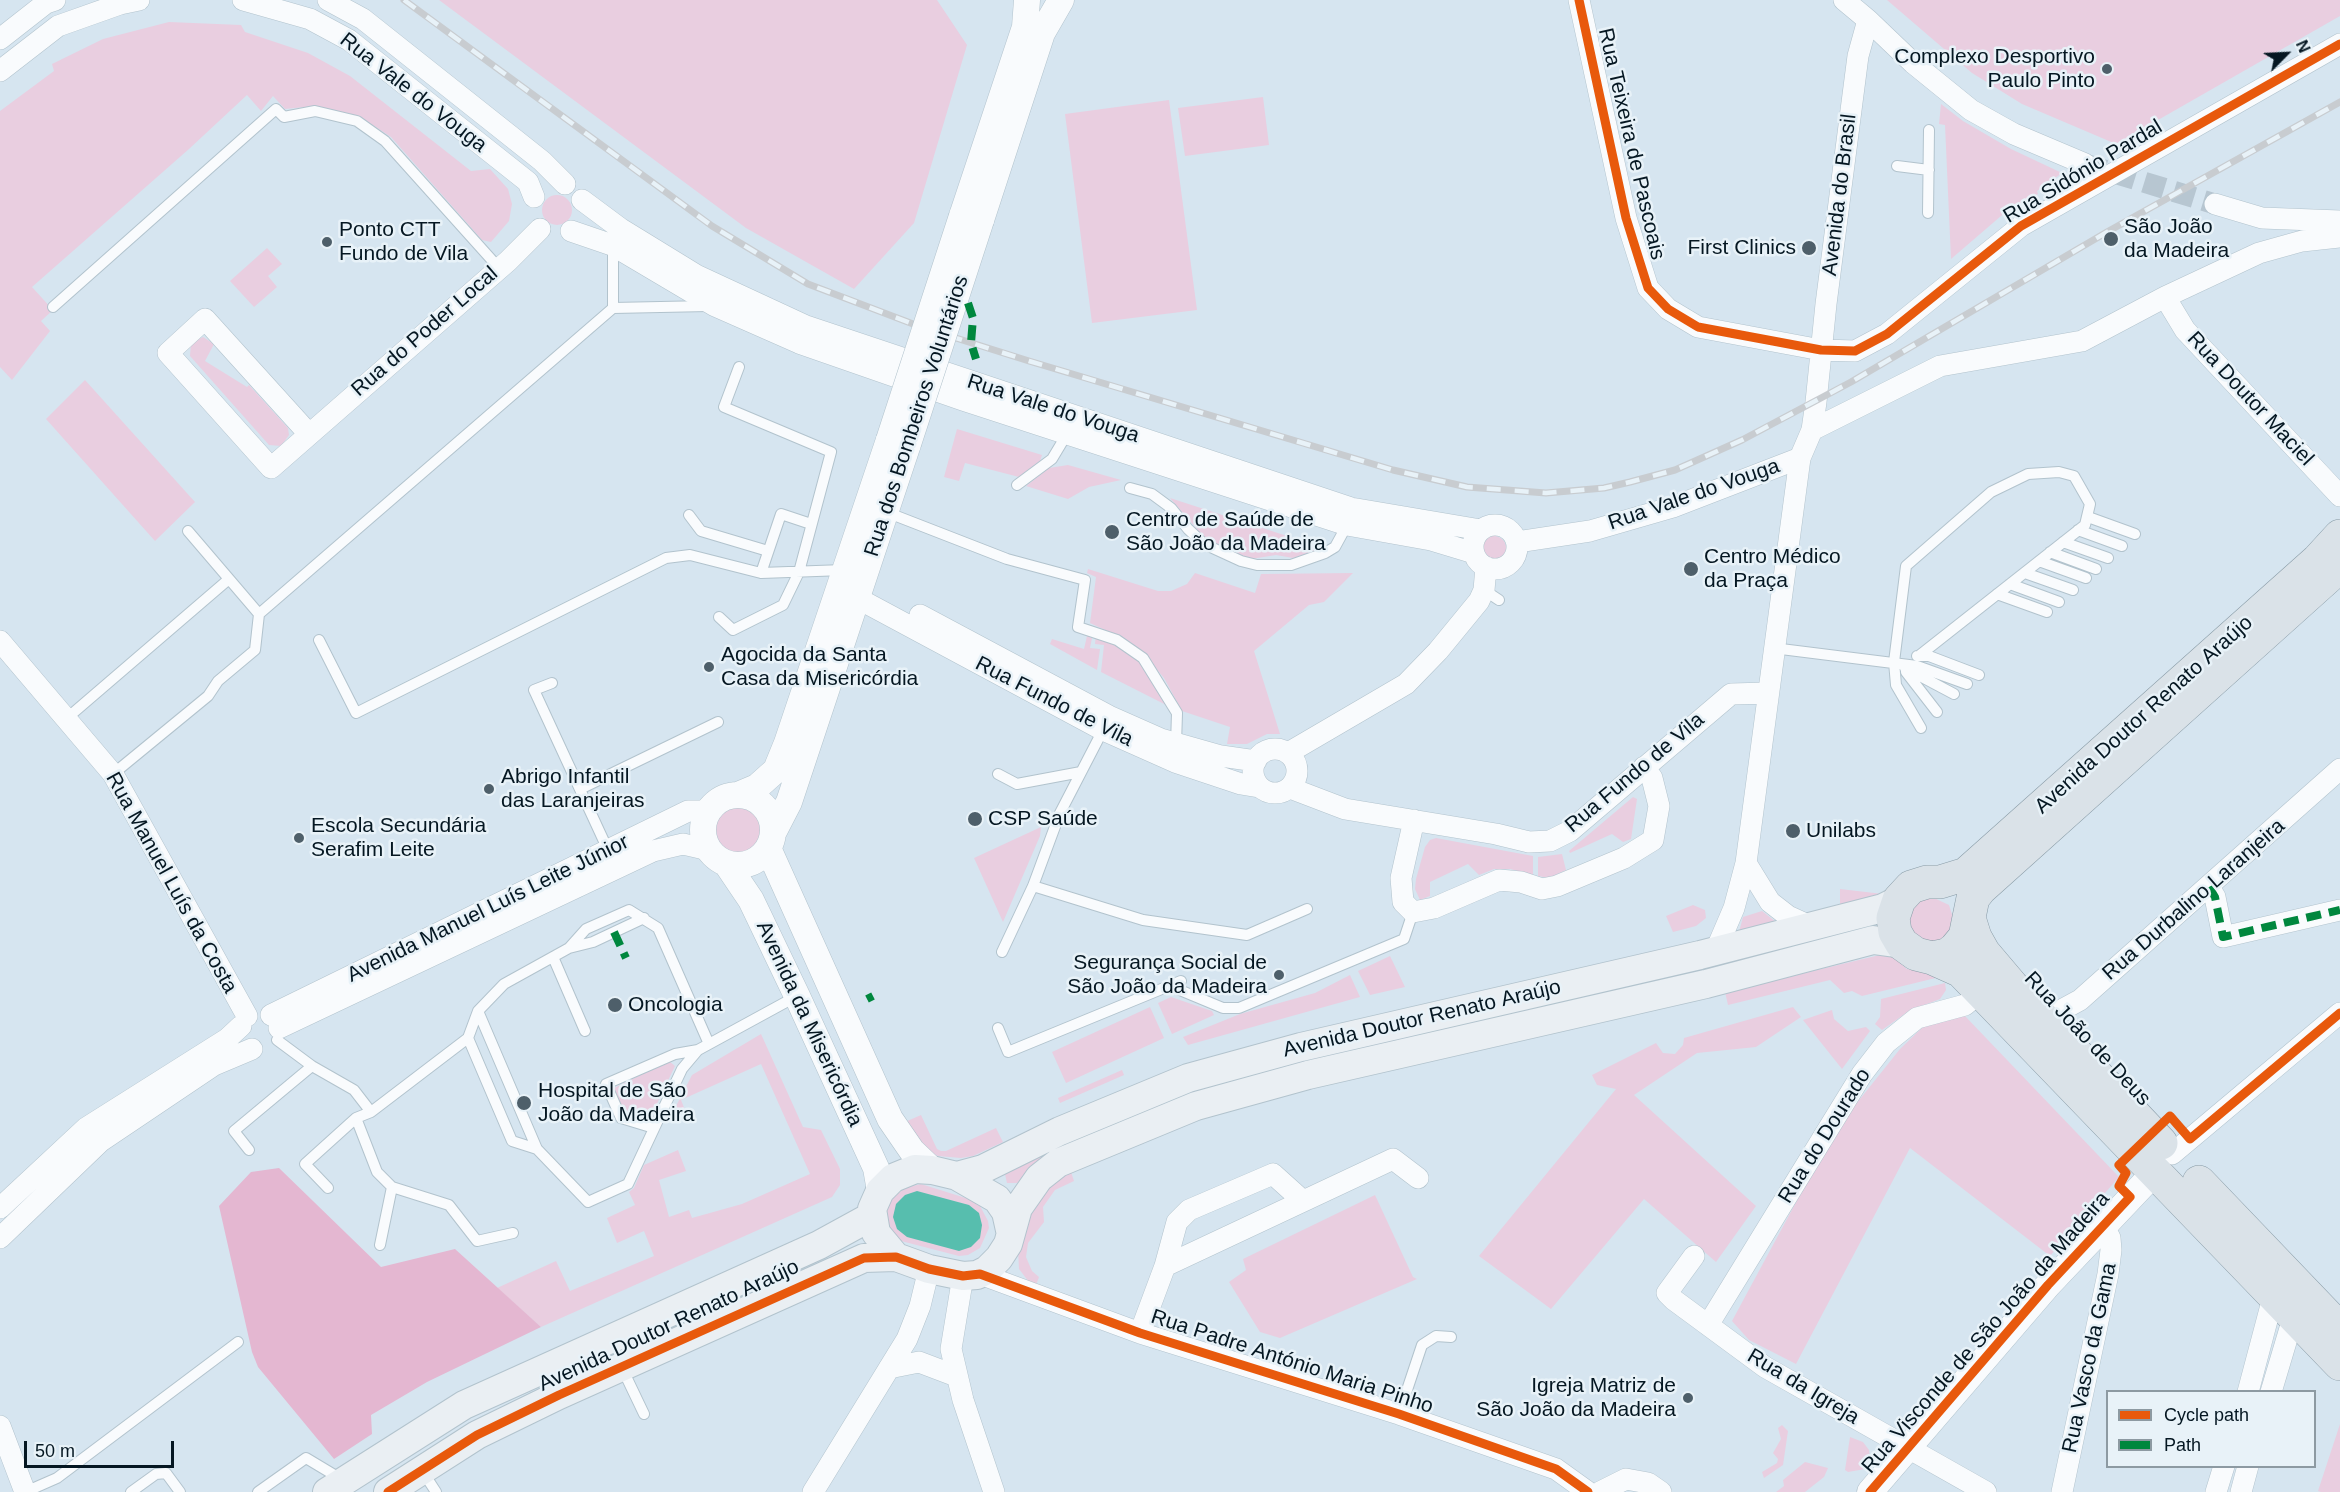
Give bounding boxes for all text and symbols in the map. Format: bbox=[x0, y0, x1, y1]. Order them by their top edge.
north arrow bbox=[2256, 24, 2316, 84]
street label: Rua Teixeira de Pascoais bbox=[1592, 26, 1670, 262]
street label: Rua Vale do Vouga bbox=[335, 28, 491, 158]
text: N bbox=[2293, 38, 2313, 55]
place label: Complexo Desportivo Paulo Pinto bbox=[1894, 44, 2095, 94]
marker: Complexo Desportivo Paulo Pinto bbox=[2100, 62, 2114, 76]
street label: Avenida do Brasil bbox=[1818, 113, 1862, 277]
street label: Rua Sidónio Pardal bbox=[1999, 115, 2167, 229]
place label: São João da Madeira bbox=[2124, 214, 2229, 264]
place label: Ponto CTT Fundo de Vila bbox=[339, 217, 468, 267]
marker: São João da Madeira bbox=[2102, 230, 2120, 248]
marker: Ponto CTT Fundo de Vila bbox=[320, 235, 334, 249]
place label: First Clinics bbox=[1688, 235, 1796, 261]
marker: First Clinics bbox=[1800, 239, 1818, 257]
street label: Rua do Poder Local bbox=[347, 262, 503, 402]
street label: Rua dos Bombeiros Voluntários bbox=[860, 272, 974, 560]
street label: Rua Doutor Maciel bbox=[2181, 327, 2319, 471]
street label: Rua Vale do Vouga bbox=[964, 369, 1142, 449]
street label: Rua Vale do Vouga bbox=[1605, 454, 1783, 536]
place label: Centro de Saúde de São João da Madeira bbox=[1126, 507, 1326, 557]
marker: Centro de Saúde de São João da Madeira bbox=[1103, 523, 1121, 541]
place label: Centro Médico da Praça bbox=[1704, 544, 1841, 594]
marker: Centro Médico da Praça bbox=[1682, 560, 1700, 578]
street label: Avenida Doutor Renato Araújo bbox=[2030, 610, 2258, 820]
place label: Agocida da Santa Casa da Misericórdia bbox=[721, 642, 918, 692]
street label: Rua Fundo de Vila bbox=[971, 651, 1137, 753]
marker: Agocida da Santa Casa da Misericórdia bbox=[702, 660, 716, 674]
street label: Rua Fundo de Vila bbox=[1560, 708, 1710, 838]
place label: Abrigo Infantil das Laranjeiras bbox=[501, 764, 645, 814]
street label: Rua Manuel Luís da Costa bbox=[100, 768, 242, 998]
marker: Abrigo Infantil das Laranjeiras bbox=[482, 782, 496, 796]
place label: CSP Saúde bbox=[988, 806, 1098, 832]
marker: CSP Saúde bbox=[966, 810, 984, 828]
place label: Escola Secundária Serafim Leite bbox=[311, 813, 486, 863]
street label: Rua Durbalino Laranjeira bbox=[2098, 814, 2290, 986]
place label: Unilabs bbox=[1806, 818, 1876, 844]
marker: Unilabs bbox=[1784, 822, 1802, 840]
street label: Avenida Manuel Luís Leite Júnior bbox=[343, 830, 633, 988]
marker: Escola Secundária Serafim Leite bbox=[292, 831, 306, 845]
street label: Avenida da Misericórdia bbox=[750, 917, 868, 1131]
place label: Segurança Social de São João da Madeira bbox=[1067, 950, 1267, 1000]
street label: Rua João de Deus bbox=[2018, 967, 2156, 1111]
marker: Segurança Social de São João da Madeira bbox=[1272, 968, 1286, 982]
street label: Avenida Doutor Renato Araújo bbox=[1281, 975, 1563, 1063]
place label: Oncologia bbox=[628, 992, 723, 1018]
marker: Oncologia bbox=[606, 996, 624, 1014]
street label: Rua do Dourado bbox=[1773, 1064, 1877, 1208]
place label: Hospital de São João da Madeira bbox=[538, 1078, 694, 1128]
marker: Hospital de São João da Madeira bbox=[515, 1094, 533, 1112]
street label: Rua Visconde de São João da Madeira bbox=[1857, 1187, 2115, 1479]
street label: Avenida Doutor Renato Araújo bbox=[535, 1254, 803, 1398]
street label: Rua Vasco da Gama bbox=[2058, 1261, 2122, 1455]
street label: Rua Padre António Maria Pinho bbox=[1148, 1304, 1436, 1420]
street label: Rua da Igreja bbox=[1742, 1344, 1864, 1430]
place label: Igreja Matriz de São João da Madeira bbox=[1476, 1373, 1676, 1423]
legend bbox=[2106, 1390, 2316, 1468]
marker: Igreja Matriz de São João da Madeira bbox=[1681, 1391, 1695, 1405]
text: Cycle path bbox=[2164, 1405, 2249, 1425]
scale bar bbox=[27, 1429, 177, 1467]
text: Path bbox=[2164, 1435, 2201, 1455]
text: 50 m bbox=[35, 1441, 75, 1461]

